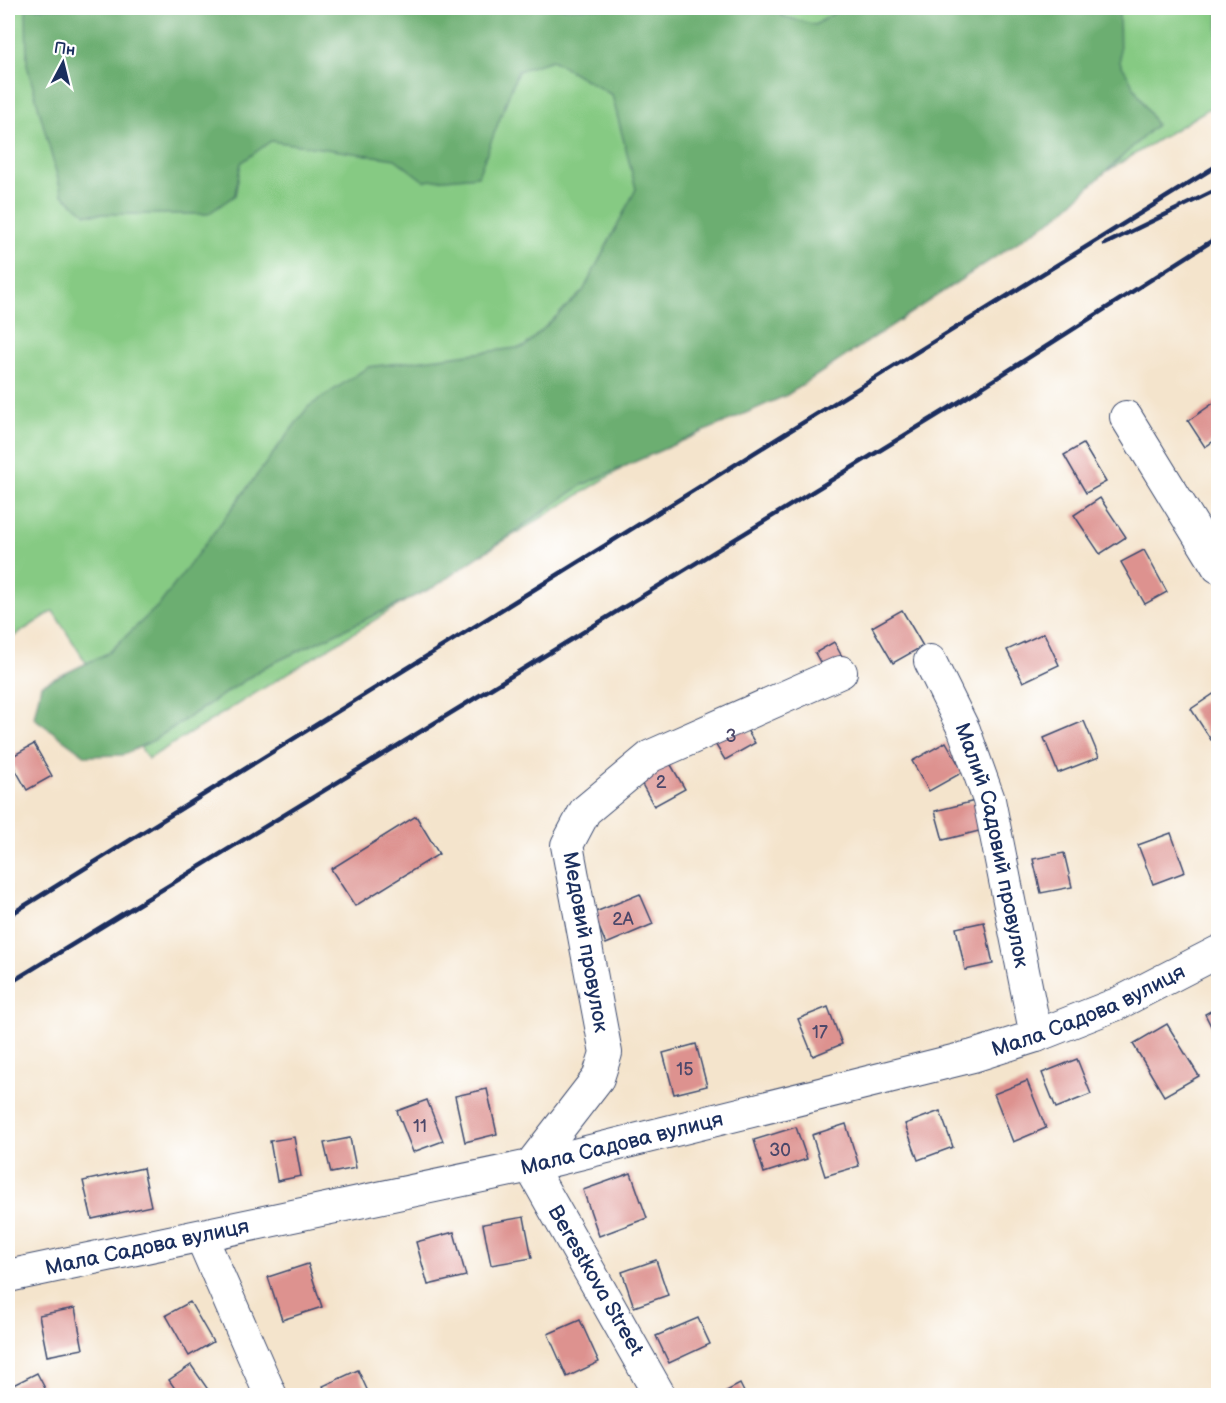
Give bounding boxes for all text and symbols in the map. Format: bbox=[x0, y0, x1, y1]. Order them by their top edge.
north arrow bbox=[33, 33, 93, 93]
text: Пн bbox=[53, 39, 76, 60]
street label: Малий Садовий провулок bbox=[949, 720, 1034, 970]
house number: 3 bbox=[725, 726, 737, 747]
house number: 2 bbox=[656, 772, 667, 793]
street label: Медовий провулок bbox=[557, 850, 614, 1034]
house number: 2А bbox=[612, 909, 634, 930]
street label: Мала Садова вулиця bbox=[989, 959, 1189, 1062]
house number: 17 bbox=[812, 1022, 828, 1043]
house number: 15 bbox=[676, 1059, 694, 1080]
street label: Мала Садова вулиця bbox=[518, 1107, 726, 1181]
house number: 11 bbox=[413, 1116, 427, 1137]
house number: 30 bbox=[769, 1140, 791, 1161]
street label: Berestkova Street bbox=[542, 1201, 649, 1360]
street label: Мала Садова вулиця bbox=[43, 1214, 251, 1281]

